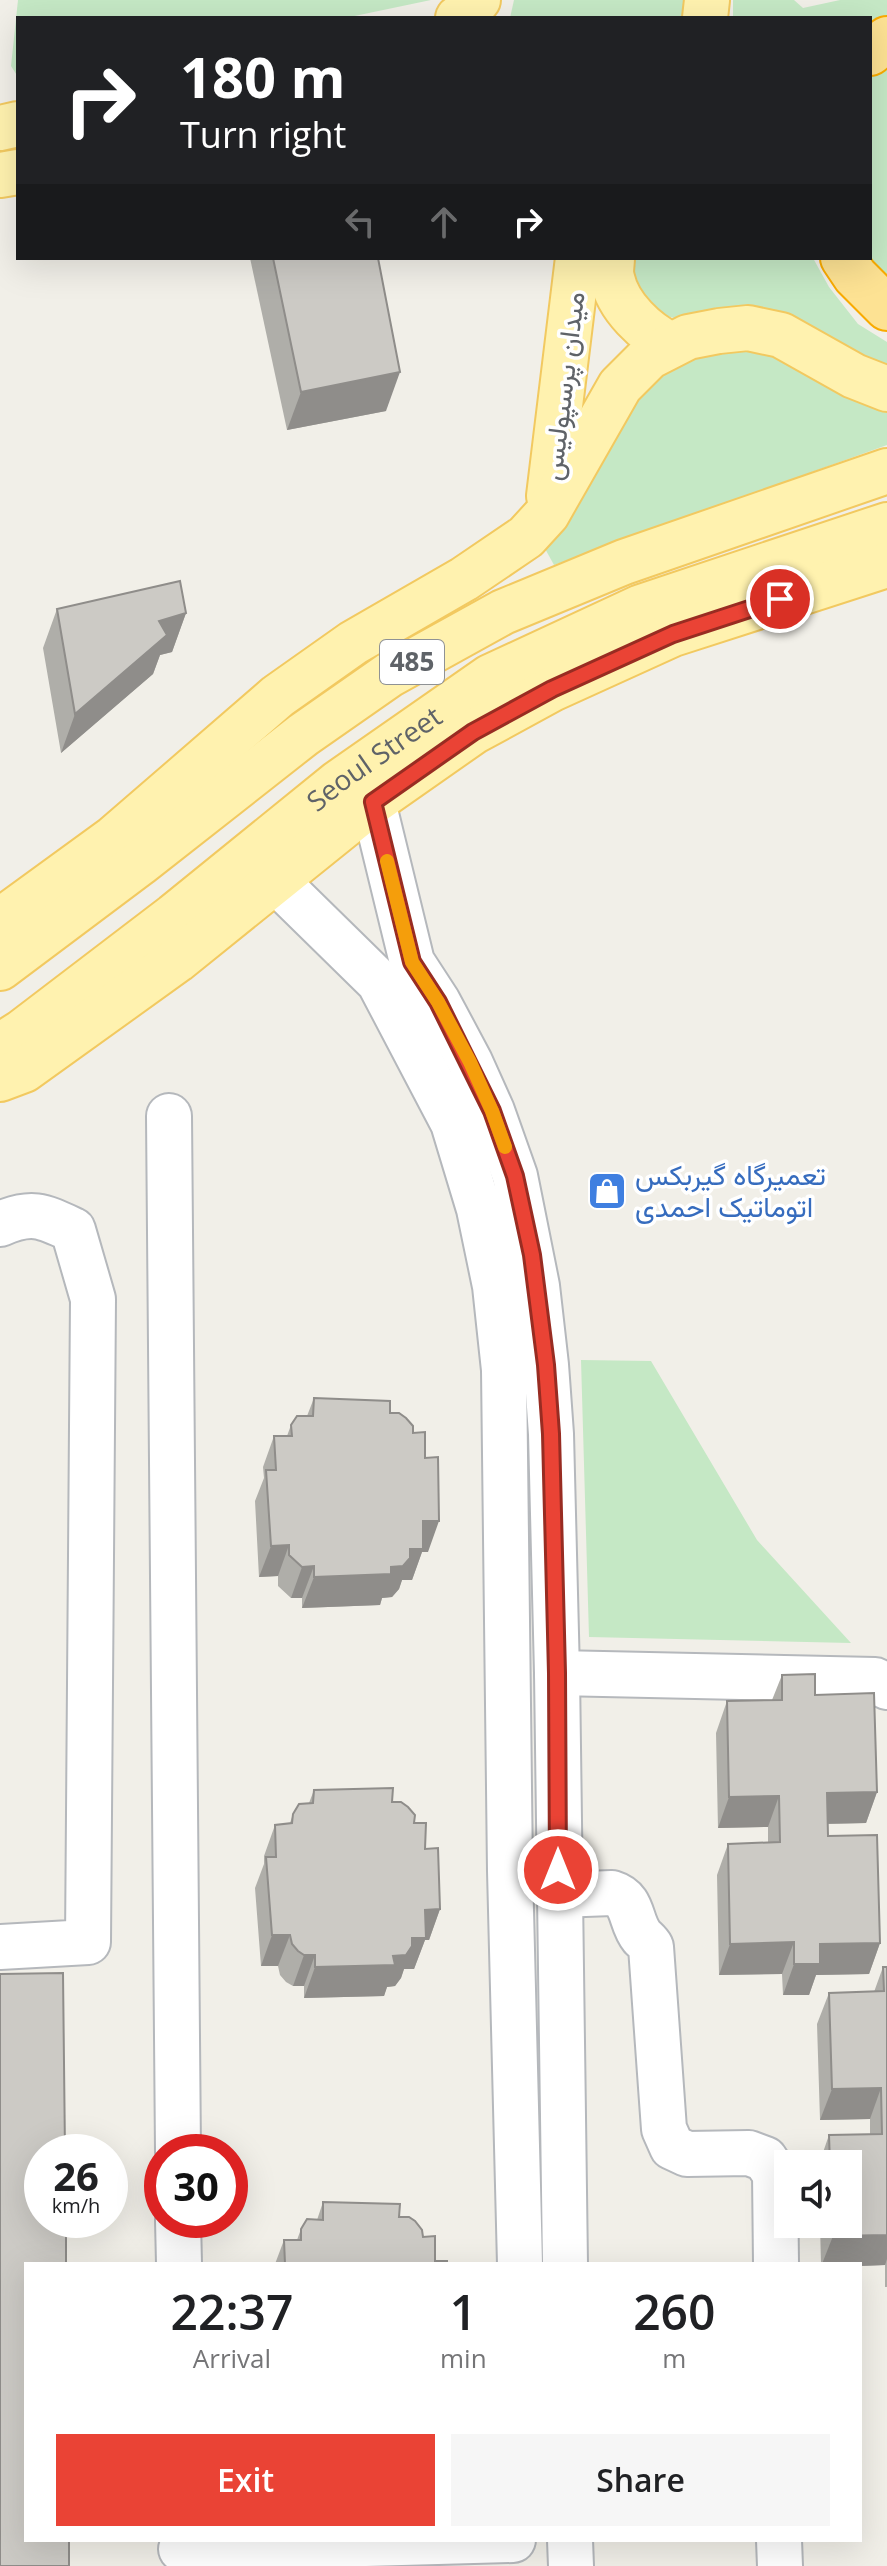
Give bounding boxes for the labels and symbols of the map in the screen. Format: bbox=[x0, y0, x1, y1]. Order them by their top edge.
street label: میدان پرسپولیس bbox=[532, 289, 593, 483]
pin bbox=[746, 565, 814, 633]
road number: 485 bbox=[380, 640, 444, 684]
street label: Seoul Street bbox=[298, 697, 449, 819]
place label: تعمیرگاه گیربکس اتوماتیک احمدی bbox=[635, 1155, 826, 1225]
shop icon: تعمیرگاه گیربکس اتوماتیک احمدی bbox=[586, 1170, 628, 1212]
position arrow bbox=[516, 1828, 600, 1912]
speed limit sign: 30 bbox=[144, 2134, 248, 2238]

